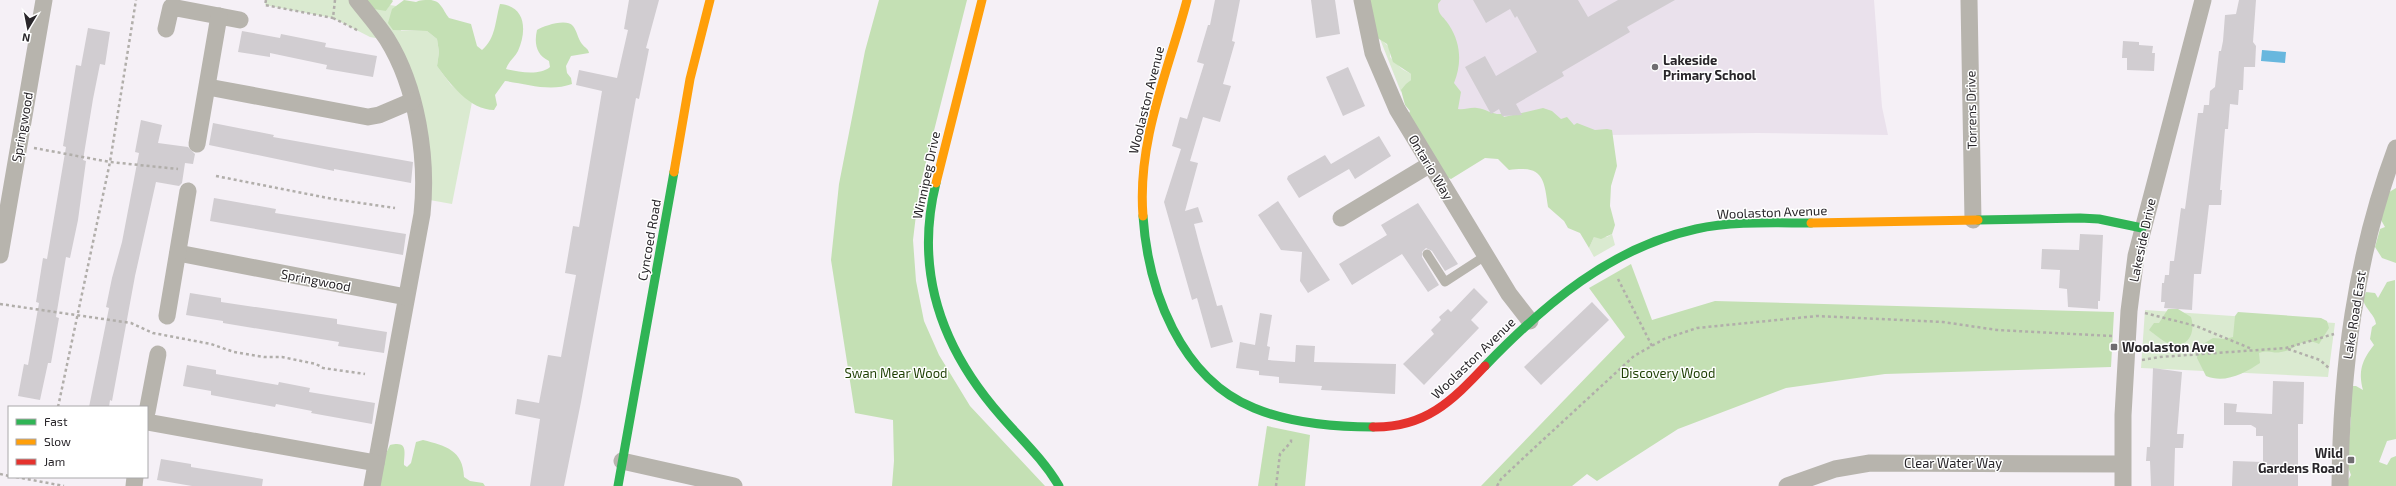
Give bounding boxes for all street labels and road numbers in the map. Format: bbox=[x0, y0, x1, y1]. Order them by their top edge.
street label: Woolaston Avenue bbox=[1125, 44, 1167, 156]
street label: Torrens Drive bbox=[1962, 71, 1980, 149]
street label: Springwood bbox=[8, 91, 36, 163]
street label: Winnipeg Drive bbox=[909, 130, 943, 220]
street label: Ontario Way bbox=[1405, 132, 1457, 203]
street label: Lakeside Drive bbox=[2125, 197, 2159, 283]
street label: Cyncoed Road bbox=[634, 198, 664, 282]
street label: Woolaston Avenue bbox=[1716, 202, 1828, 222]
street label: Springwood bbox=[280, 265, 352, 295]
street label: Lake Road East bbox=[2339, 270, 2369, 360]
street label: Woolaston Avenue bbox=[1428, 314, 1518, 402]
street label: Clear Water Way bbox=[1904, 455, 2002, 471]

